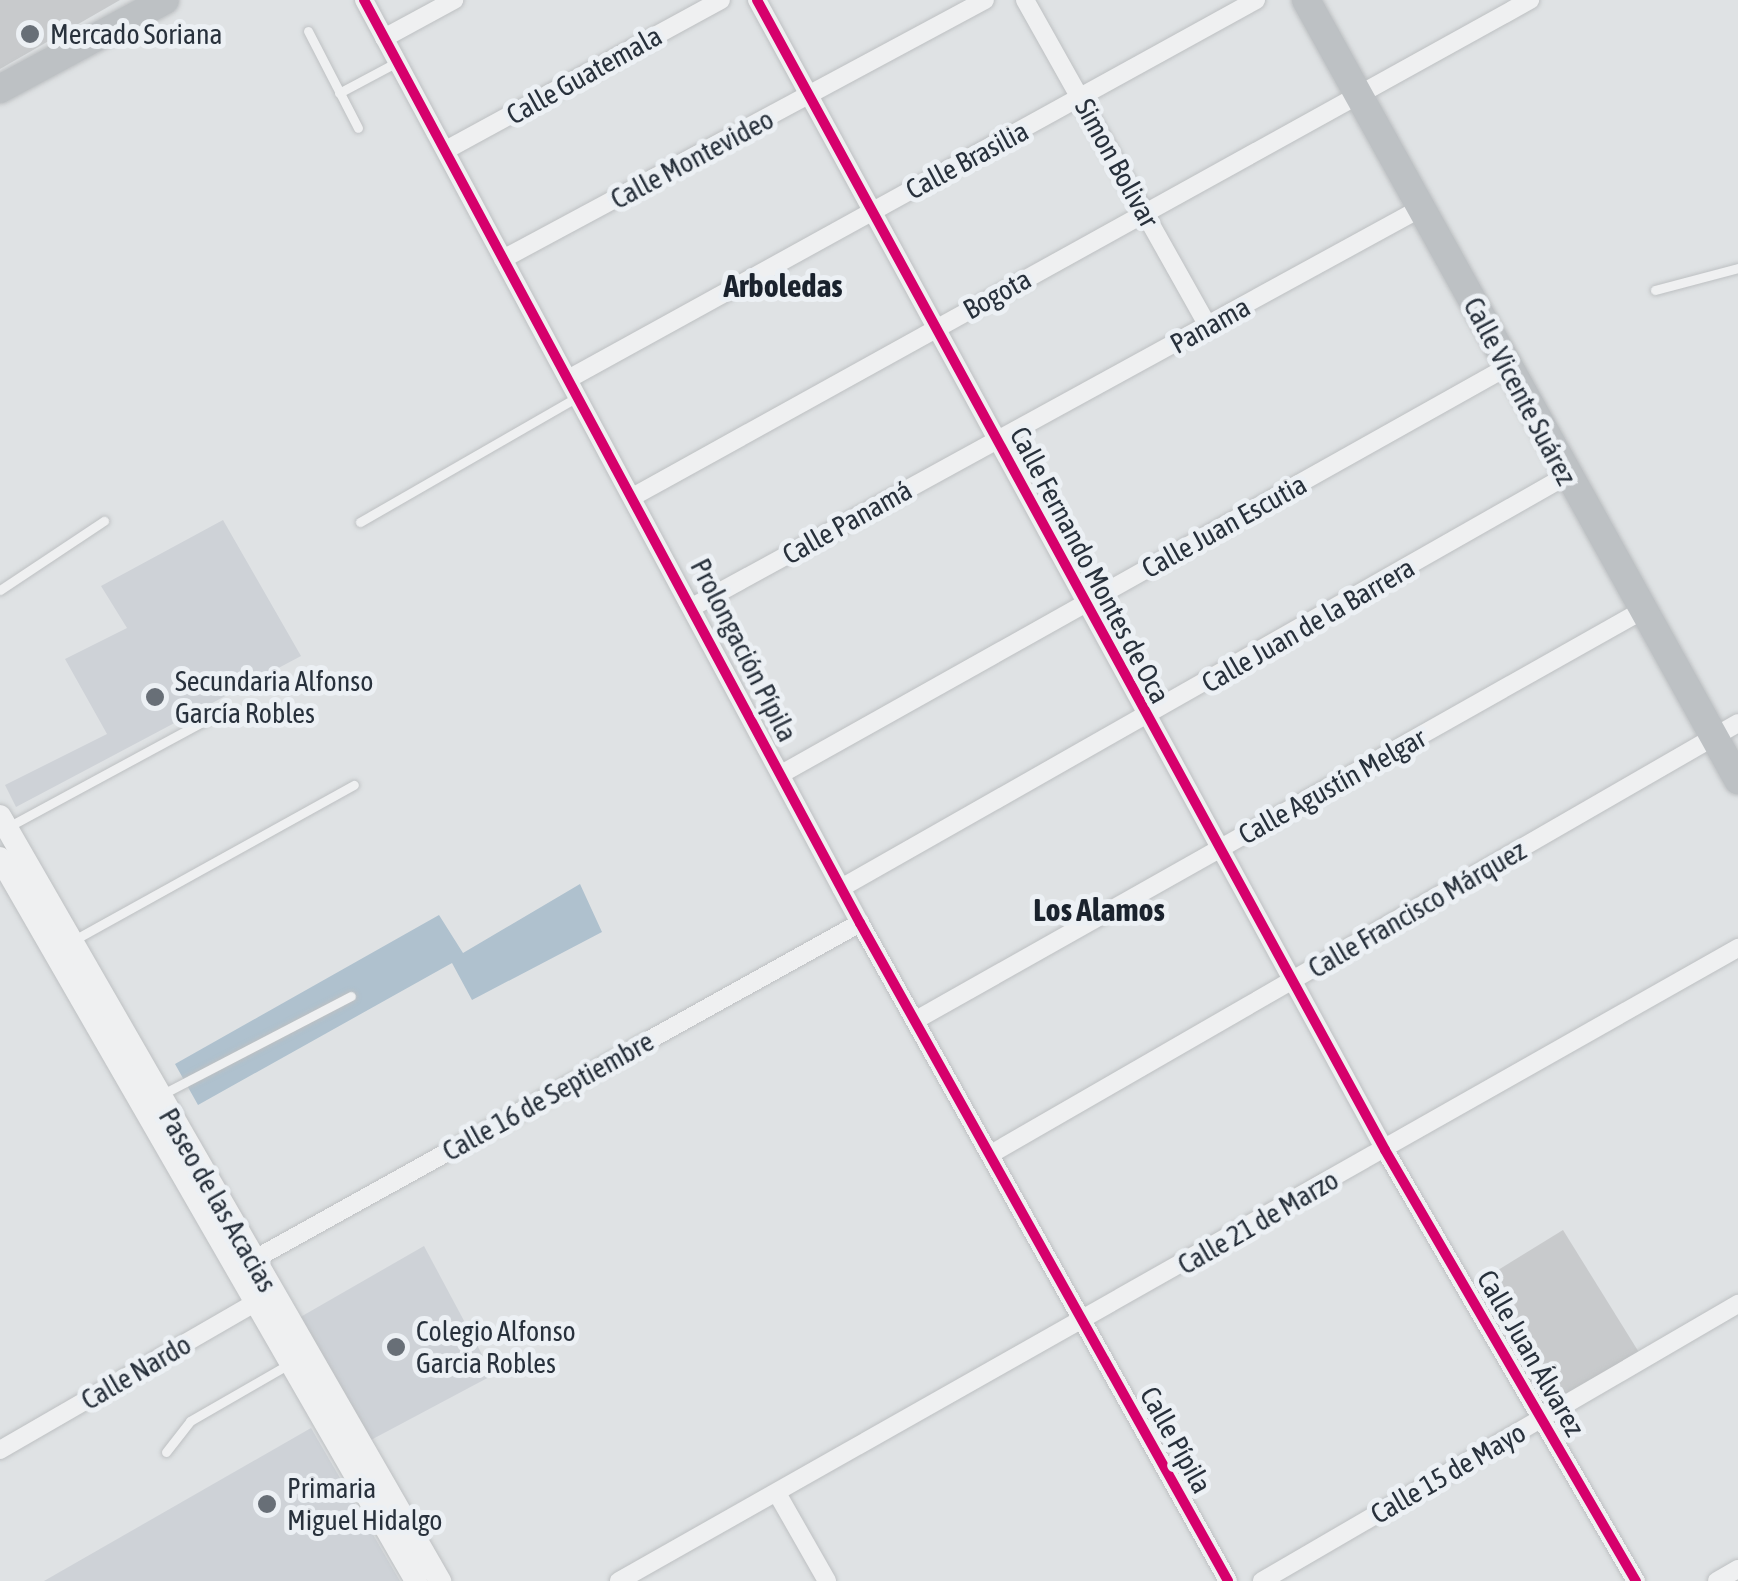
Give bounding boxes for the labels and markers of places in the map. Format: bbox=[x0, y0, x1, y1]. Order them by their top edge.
place label: Mercado Soriana bbox=[50, 17, 223, 51]
marker: Mercado Soriana bbox=[19, 23, 41, 45]
place label: Secundaria Alfonso García Robles bbox=[175, 664, 373, 730]
marker: Secundaria Alfonso García Robles bbox=[144, 686, 166, 708]
place label: Colegio Alfonso Garcia Robles bbox=[416, 1314, 576, 1380]
marker: Colegio Alfonso Garcia Robles bbox=[385, 1336, 407, 1358]
place label: Primaria Miguel Hidalgo bbox=[287, 1471, 442, 1537]
marker: Primaria Miguel Hidalgo bbox=[256, 1493, 278, 1515]

